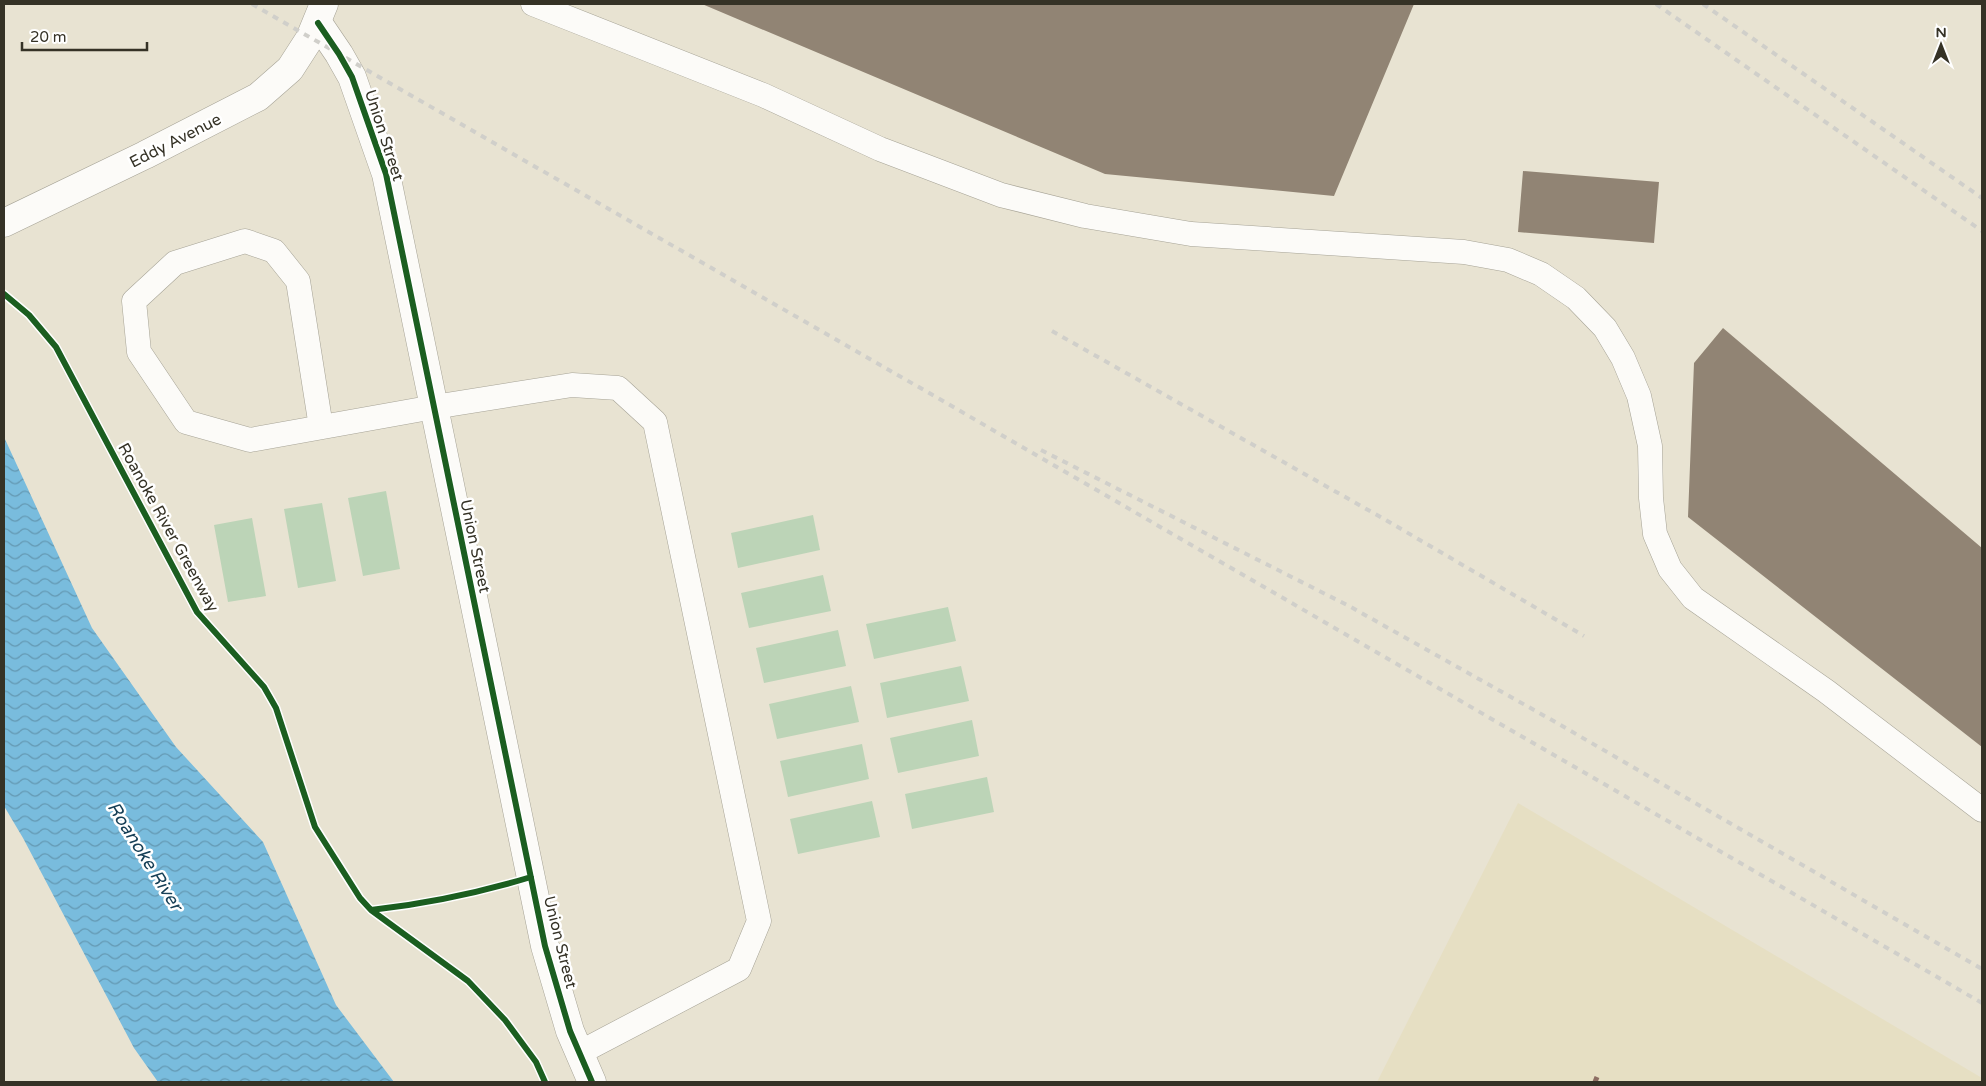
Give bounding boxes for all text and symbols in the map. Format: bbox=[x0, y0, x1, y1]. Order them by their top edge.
scale bar bbox=[22, 20, 148, 52]
north arrow bbox=[1916, 20, 1966, 70]
text: N bbox=[1935, 24, 1947, 41]
text: 20 m bbox=[30, 28, 67, 46]
street label: Union Street bbox=[360, 87, 408, 184]
street label: Eddy Avenue bbox=[126, 109, 225, 173]
street label: Roanoke River Greenway bbox=[113, 439, 223, 616]
street label: Union Street bbox=[455, 498, 495, 595]
water label: Roanoke River bbox=[103, 798, 188, 916]
street label: Union Street bbox=[539, 894, 581, 991]

